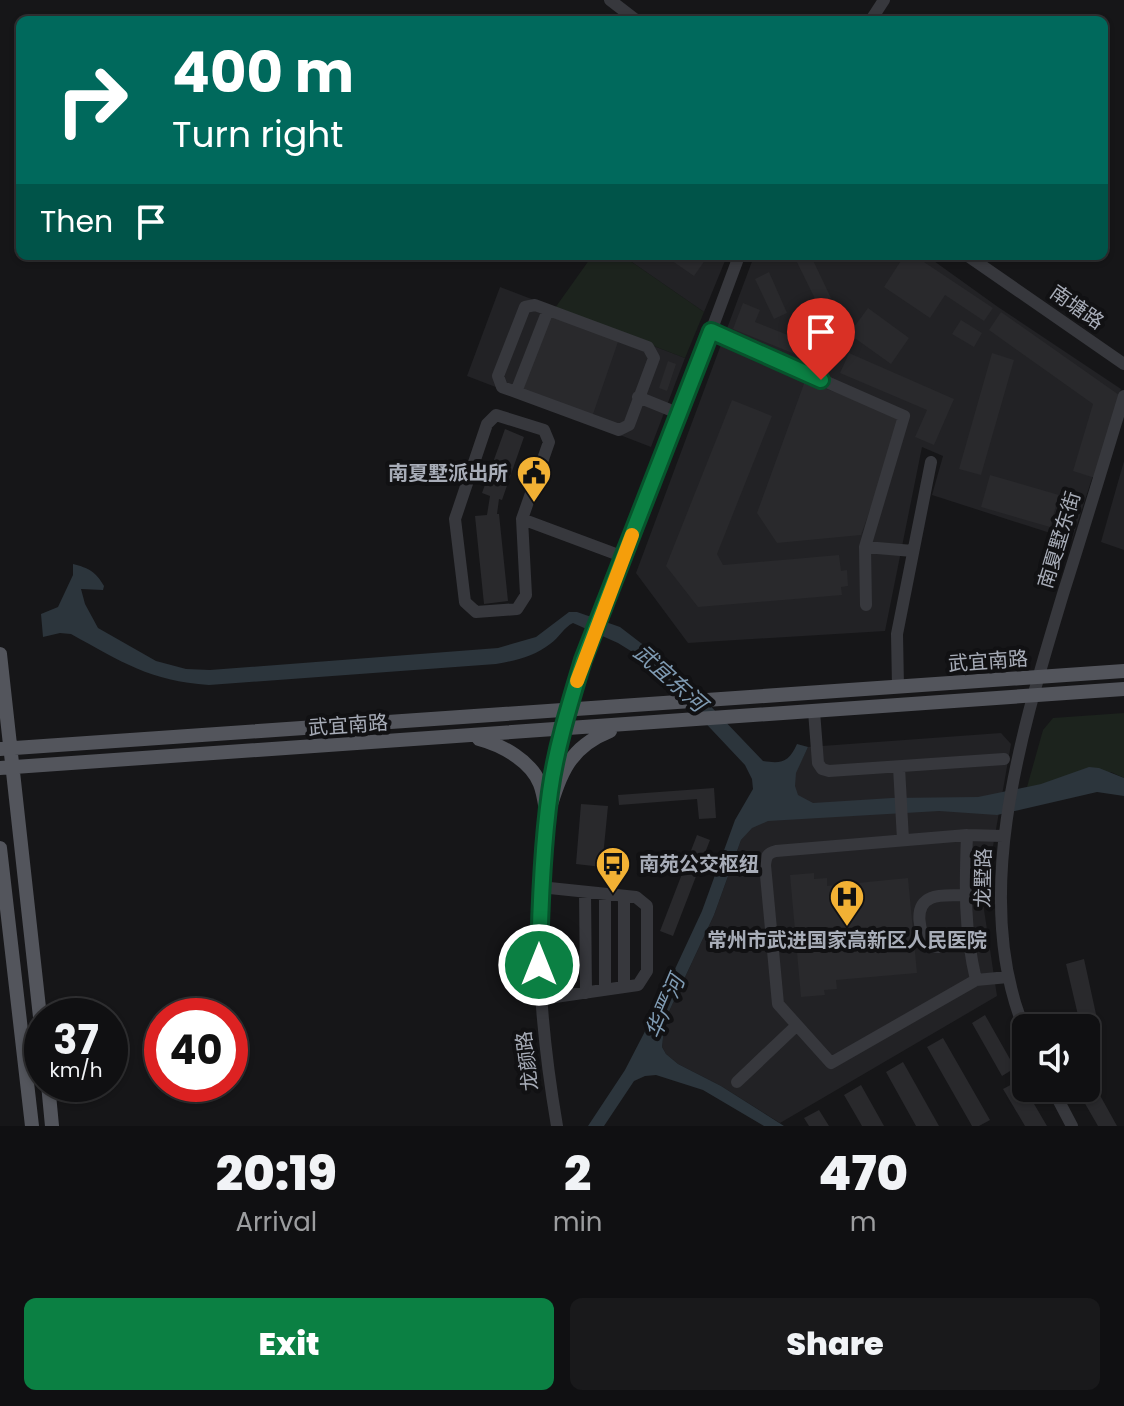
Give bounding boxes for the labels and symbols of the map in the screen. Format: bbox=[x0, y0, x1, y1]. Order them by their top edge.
street label: 南塘路 bbox=[1044, 278, 1110, 336]
pin bbox=[787, 298, 855, 380]
public building icon: 南夏墅派出所 bbox=[515, 454, 553, 504]
place label: 南夏墅派出所 bbox=[388, 459, 508, 487]
street label: 南夏墅东街 bbox=[1031, 488, 1087, 592]
water label: 武宜东河 bbox=[627, 637, 716, 722]
street label: 武宜南路 bbox=[947, 644, 1029, 678]
street label: 武宜南路 bbox=[307, 708, 389, 742]
bus stop icon: 南苑公交枢纽 bbox=[594, 845, 632, 895]
street label: 龙墅路 bbox=[968, 848, 998, 908]
place label: 南苑公交枢纽 bbox=[639, 850, 759, 878]
hospital icon: 常州市武进国家高新区人民医院 bbox=[828, 878, 866, 928]
position arrow bbox=[497, 923, 581, 1007]
place label: 常州市武进国家高新区人民医院 bbox=[707, 926, 987, 954]
water label: 华严河 bbox=[638, 967, 694, 1043]
speed limit sign: 40 bbox=[144, 998, 248, 1102]
street label: 龙颜路 bbox=[509, 1030, 545, 1092]

